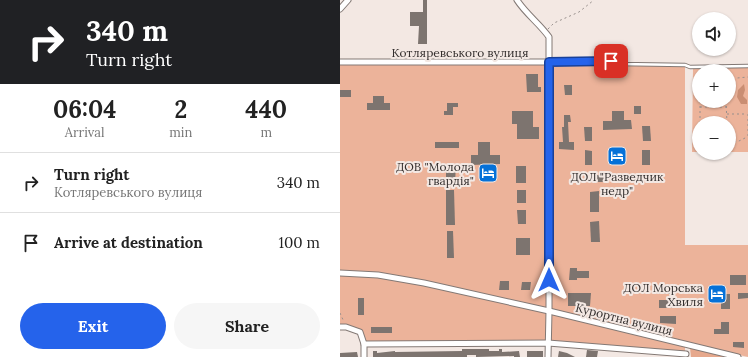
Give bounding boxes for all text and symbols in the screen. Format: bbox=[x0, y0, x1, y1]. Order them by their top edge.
map controls bbox=[692, 12, 736, 160]
button: sound bbox=[692, 12, 736, 56]
text: 340 m bbox=[86, 13, 168, 49]
icon: right bbox=[20, 16, 72, 68]
pin bbox=[594, 44, 628, 78]
street label: Котляревського вулиця bbox=[392, 45, 528, 60]
text: Turn right bbox=[86, 48, 172, 71]
icon: arrive bbox=[600, 50, 622, 72]
button: + bbox=[692, 64, 736, 108]
text: 06:04 bbox=[53, 94, 116, 125]
text: 2 bbox=[174, 94, 187, 125]
text: 440 bbox=[245, 94, 287, 125]
button: − bbox=[692, 116, 736, 160]
text: Arrival bbox=[65, 124, 104, 141]
text: min bbox=[169, 124, 192, 141]
text: m bbox=[260, 124, 272, 141]
hotel icon: ДОЛ "Разведчик недр" bbox=[606, 145, 628, 167]
place label: ДОВ "Молода гвардія" bbox=[396, 159, 474, 188]
hotel icon: ДОВ "Молода гвардія" bbox=[477, 162, 499, 184]
text: Turn right bbox=[54, 165, 130, 184]
place label: ДОЛ "Разведчик недр" bbox=[570, 169, 664, 198]
icon: right bbox=[20, 172, 42, 194]
text: 340 m bbox=[277, 173, 320, 192]
text: Котляревського вулиця bbox=[54, 184, 202, 201]
icon: arrive bbox=[20, 232, 42, 254]
text: Arrive at destination bbox=[54, 233, 203, 252]
text: 100 m bbox=[279, 233, 320, 252]
position arrow bbox=[528, 259, 570, 301]
place label: ДОЛ Морська Хвиля bbox=[623, 280, 703, 309]
hotel icon: ДОЛ Морська Хвиля bbox=[706, 283, 728, 305]
street label: Курортна вулиця bbox=[574, 300, 674, 338]
button: Exit bbox=[20, 303, 166, 349]
button: Share bbox=[174, 303, 320, 349]

